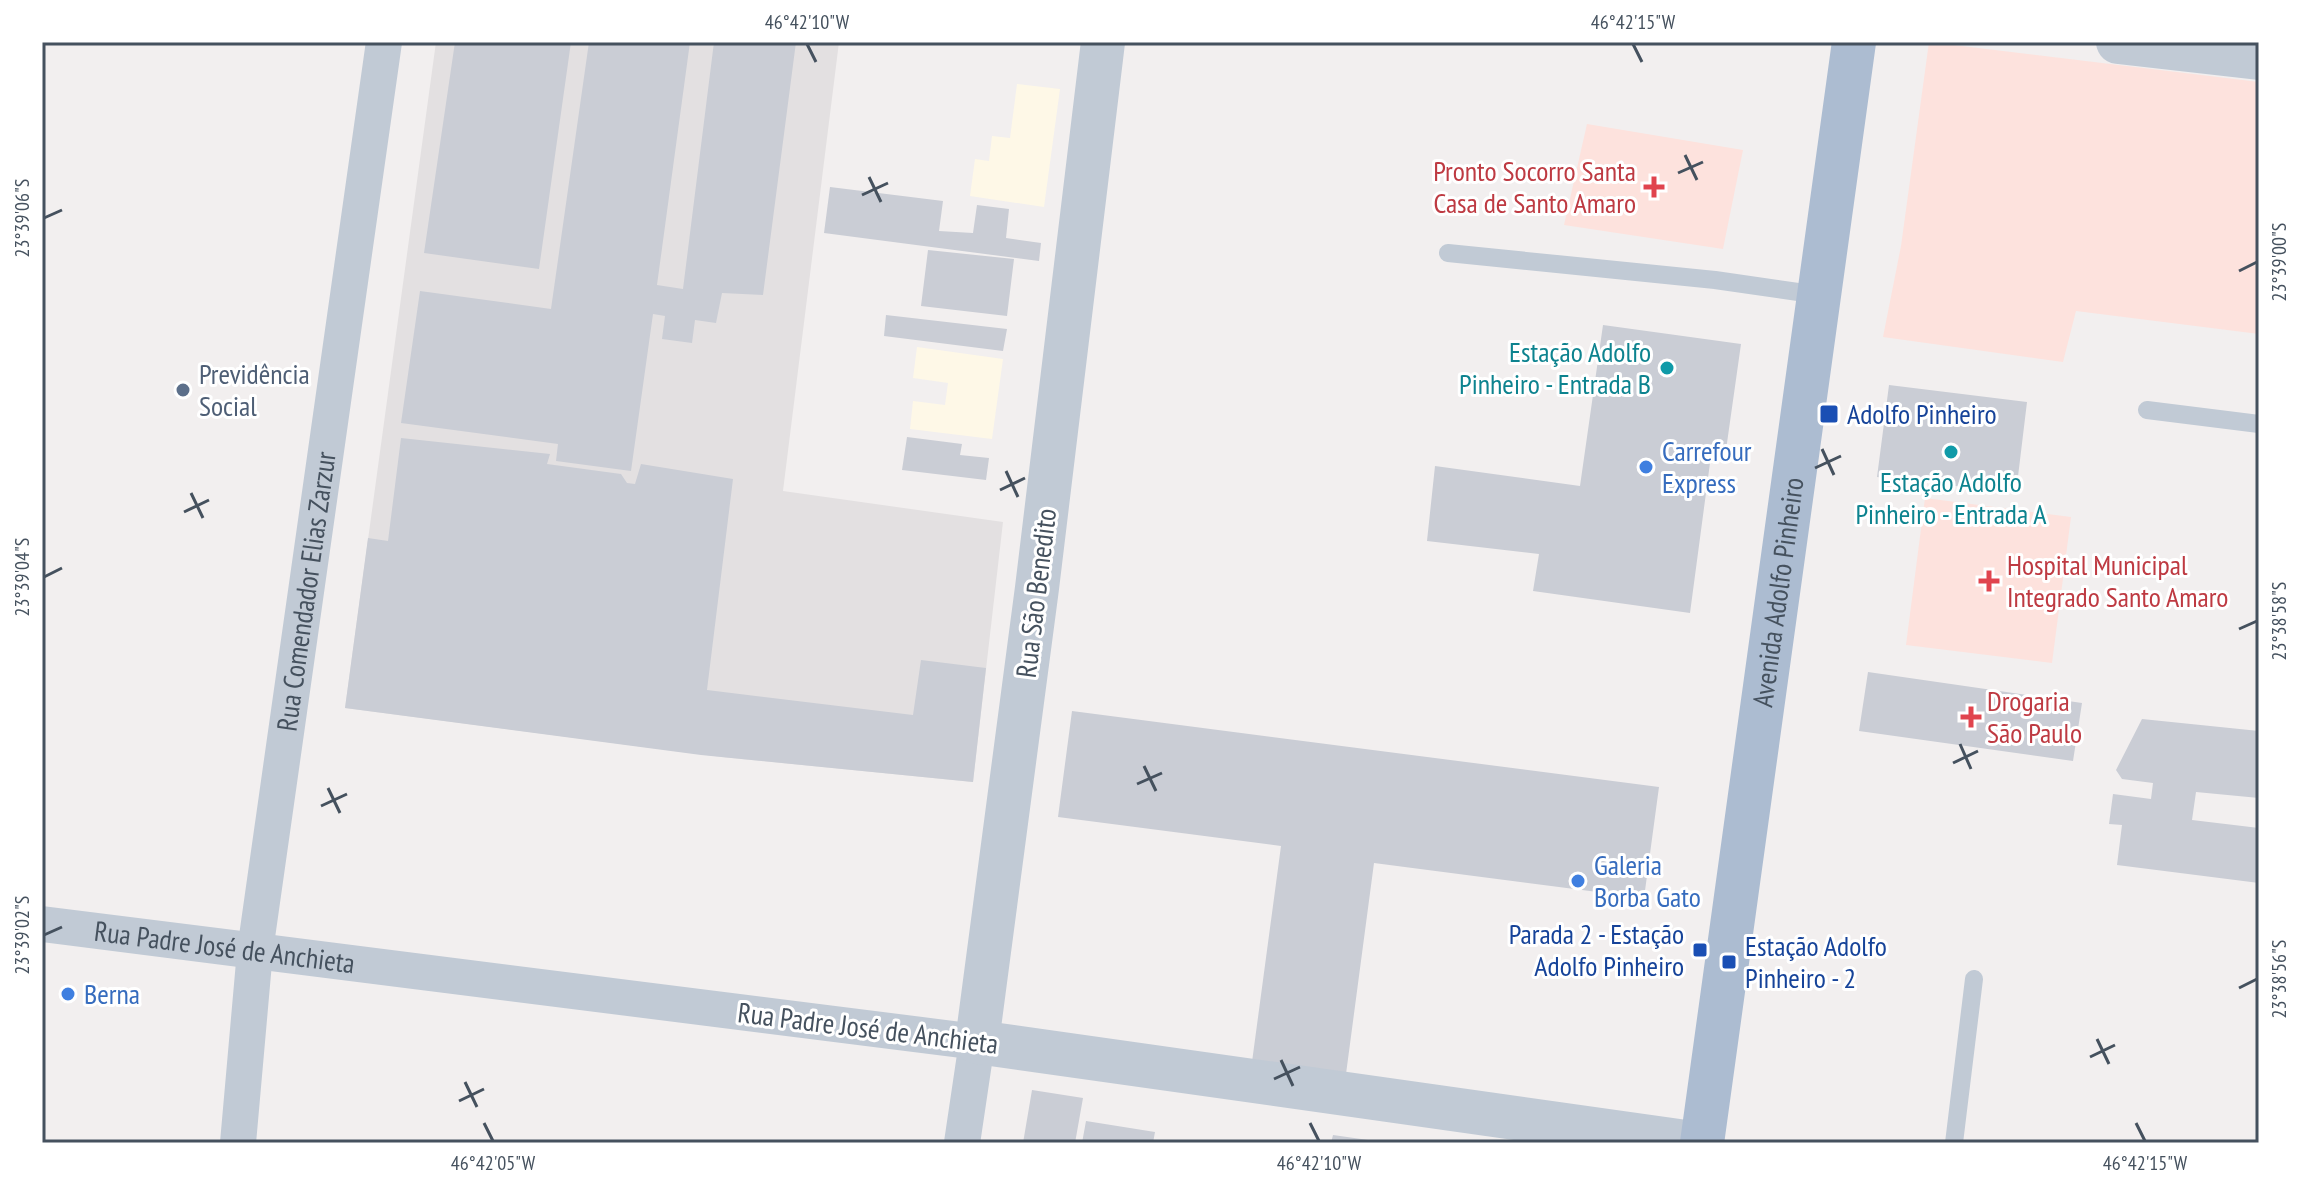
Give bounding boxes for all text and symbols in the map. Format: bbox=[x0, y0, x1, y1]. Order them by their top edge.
text: 46°42'10"W bbox=[765, 9, 850, 35]
text: 46°42'15"W bbox=[1591, 9, 1676, 35]
place label: Pronto Socorro Santa Casa de Santo Amaro bbox=[1433, 152, 1636, 221]
marker: Pronto Socorro Santa Casa de Santo Amaro bbox=[1643, 176, 1665, 198]
text: 23°39'06"S bbox=[9, 179, 35, 257]
text: 23°39'00"S bbox=[2266, 223, 2292, 301]
place label: Estação Adolfo Pinheiro - Entrada B bbox=[1459, 333, 1651, 402]
place label: Previdência Social bbox=[199, 355, 310, 424]
marker: Estação Adolfo Pinheiro - Entrada B bbox=[1658, 359, 1676, 377]
marker: Previdência Social bbox=[174, 381, 192, 399]
place label: Adolfo Pinheiro bbox=[1847, 395, 1997, 432]
marker: Adolfo Pinheiro bbox=[1818, 403, 1840, 425]
place label: Carrefour Express bbox=[1662, 432, 1752, 501]
marker: Estação Adolfo Pinheiro - Entrada A bbox=[1942, 443, 1960, 461]
street label: Rua Comendador Elias Zarzur bbox=[267, 449, 344, 733]
marker: Carrefour Express bbox=[1637, 458, 1655, 476]
place label: Estação Adolfo Pinheiro - Entrada A bbox=[1855, 463, 2047, 532]
street label: Avenida Adolfo Pinheiro bbox=[1743, 475, 1812, 709]
street label: Rua São Benedito bbox=[1007, 506, 1064, 680]
text: 23°39'04"S bbox=[9, 538, 35, 616]
place label: Hospital Municipal Integrado Santo Amaro bbox=[2007, 546, 2228, 615]
marker: Hospital Municipal Integrado Santo Amaro bbox=[1978, 570, 2000, 592]
text: 23°38'58"S bbox=[2266, 582, 2292, 660]
place label: Drogaria São Paulo bbox=[1987, 682, 2082, 751]
marker: Drogaria São Paulo bbox=[1962, 708, 1980, 726]
place label: Galeria Borba Gato bbox=[1594, 846, 1701, 915]
marker: Galeria Borba Gato bbox=[1569, 872, 1587, 890]
text: 23°39'02"S bbox=[9, 896, 35, 974]
street label: Rua Padre José de Anchieta bbox=[92, 912, 357, 981]
place label: Parada 2 - Estação Adolfo Pinheiro bbox=[1509, 915, 1684, 984]
place label: Estação Adolfo Pinheiro - 2 bbox=[1745, 927, 1887, 996]
text: 23°38'56"S bbox=[2266, 940, 2292, 1018]
marker: Parada 2 - Estação Adolfo Pinheiro bbox=[1691, 941, 1709, 959]
marker: Estação Adolfo Pinheiro - 2 bbox=[1720, 953, 1738, 971]
place label: Berna bbox=[84, 975, 140, 1012]
marker: Berna bbox=[59, 985, 77, 1003]
street label: Rua Padre José de Anchieta bbox=[736, 993, 1000, 1062]
text: 46°42'05"W bbox=[451, 1150, 536, 1176]
text: 46°42'10"W bbox=[1277, 1150, 1362, 1176]
text: 46°42'15"W bbox=[2103, 1150, 2188, 1176]

